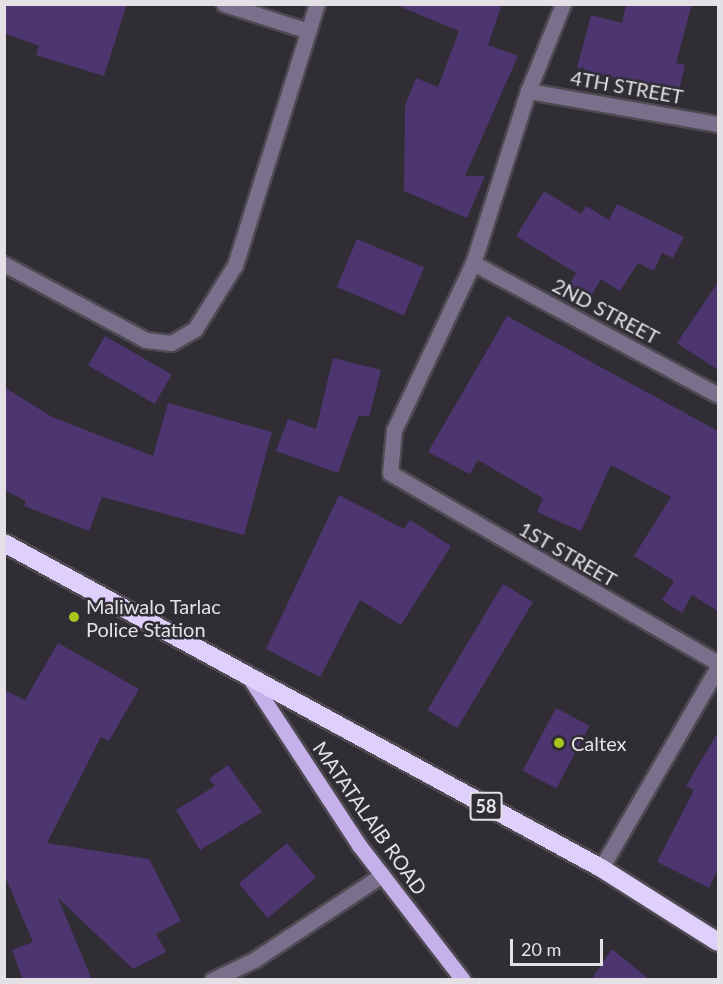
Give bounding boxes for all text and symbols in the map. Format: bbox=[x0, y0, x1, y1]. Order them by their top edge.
street label: 4TH STREET bbox=[569, 65, 685, 109]
street label: 2ND STREET bbox=[549, 273, 663, 349]
street label: 1ST STREET bbox=[515, 516, 621, 592]
place label: Maliwalo Tarlac Police Station bbox=[86, 594, 221, 641]
marker: Maliwalo Tarlac Police Station bbox=[67, 610, 81, 624]
place label: Caltex bbox=[571, 731, 627, 755]
marker: Caltex bbox=[552, 736, 566, 750]
street label: MATATALAIB ROAD bbox=[308, 737, 432, 899]
road number: 58 bbox=[470, 791, 502, 821]
scale bar bbox=[513, 927, 606, 965]
text: 20 m bbox=[521, 938, 561, 960]

